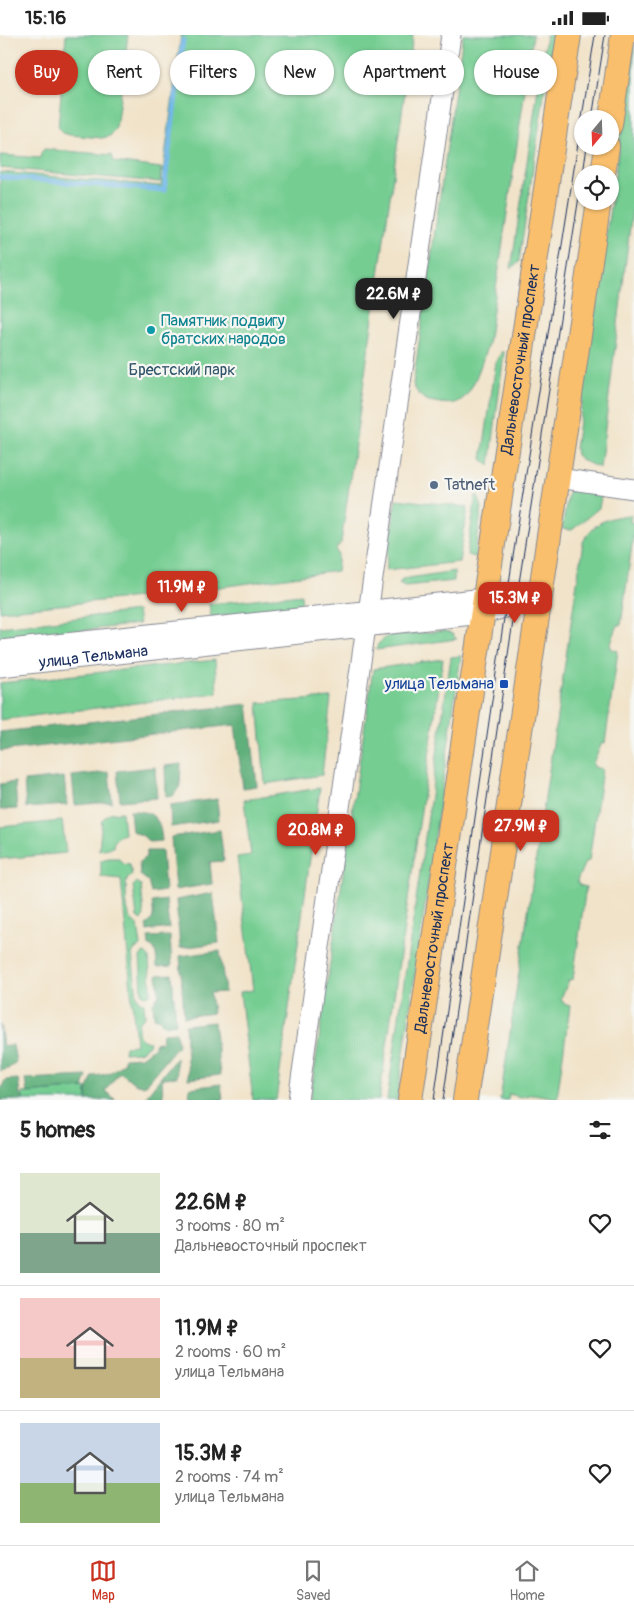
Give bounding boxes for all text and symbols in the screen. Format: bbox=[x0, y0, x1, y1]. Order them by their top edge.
text: 15:16 bbox=[25, 6, 66, 30]
chip: Buy bbox=[15, 50, 78, 95]
chip: Rent bbox=[88, 50, 160, 95]
chip: Filters bbox=[170, 50, 255, 95]
chip: New bbox=[265, 50, 334, 95]
chip: Apartment bbox=[344, 50, 464, 95]
chip: House bbox=[474, 50, 557, 95]
north arrow bbox=[574, 110, 619, 155]
map controls bbox=[574, 110, 619, 210]
button: locate bbox=[574, 165, 619, 210]
street label: Дальневосточный проспект bbox=[496, 263, 545, 457]
pin: 22.6M ₽ bbox=[348, 277, 440, 320]
text: 22.6M ₽ bbox=[366, 284, 422, 304]
place label: Памятник подвигу братских народов bbox=[161, 311, 286, 349]
marker: Памятник подвигу братских народов bbox=[145, 324, 157, 336]
park label: Брестский парк bbox=[129, 360, 235, 380]
place label: Tatneft bbox=[444, 475, 496, 495]
marker: Tatneft bbox=[428, 479, 440, 491]
pin: 11.9M ₽ bbox=[136, 571, 228, 613]
text: 11.9M ₽ bbox=[158, 577, 206, 597]
pin: 15.3M ₽ bbox=[469, 581, 561, 624]
text: 15.3M ₽ bbox=[489, 588, 541, 608]
street label: улица Тельмана bbox=[37, 641, 149, 673]
place label: улица Тельмана bbox=[384, 674, 494, 694]
marker: улица Тельмана bbox=[498, 678, 510, 690]
pin: 27.9M ₽ bbox=[475, 809, 567, 852]
pin: 20.8M ₽ bbox=[270, 813, 362, 856]
text: 27.9M ₽ bbox=[494, 816, 548, 836]
text: 20.8M ₽ bbox=[288, 820, 344, 840]
street label: Дальневосточный проспект bbox=[410, 841, 458, 1035]
icon: filters bbox=[586, 1116, 614, 1144]
text: 5 homes bbox=[20, 1117, 95, 1144]
text: 22.6M ₽ bbox=[175, 1189, 248, 1216]
icon: home bbox=[60, 1193, 120, 1253]
icon: heart bbox=[586, 1209, 614, 1237]
text: 3 rooms · 80 m² bbox=[175, 1216, 285, 1236]
text: Дальневосточный проспект bbox=[175, 1236, 367, 1256]
text: 11.9M ₽ bbox=[175, 1315, 239, 1342]
icon: home bbox=[60, 1318, 120, 1378]
icon: heart bbox=[586, 1334, 614, 1362]
text: 2 rooms · 60 m² bbox=[175, 1342, 286, 1362]
text: улица Тельмана bbox=[175, 1362, 284, 1382]
text: 15.3M ₽ bbox=[175, 1440, 243, 1467]
icon: home bbox=[60, 1443, 120, 1503]
icon: heart bbox=[586, 1459, 614, 1487]
text: 2 rooms · 74 m² bbox=[175, 1467, 284, 1487]
text: улица Тельмана bbox=[175, 1487, 284, 1507]
tab: Map bbox=[89, 1557, 117, 1604]
tab: Saved bbox=[296, 1557, 331, 1604]
tab: Home bbox=[509, 1557, 545, 1604]

